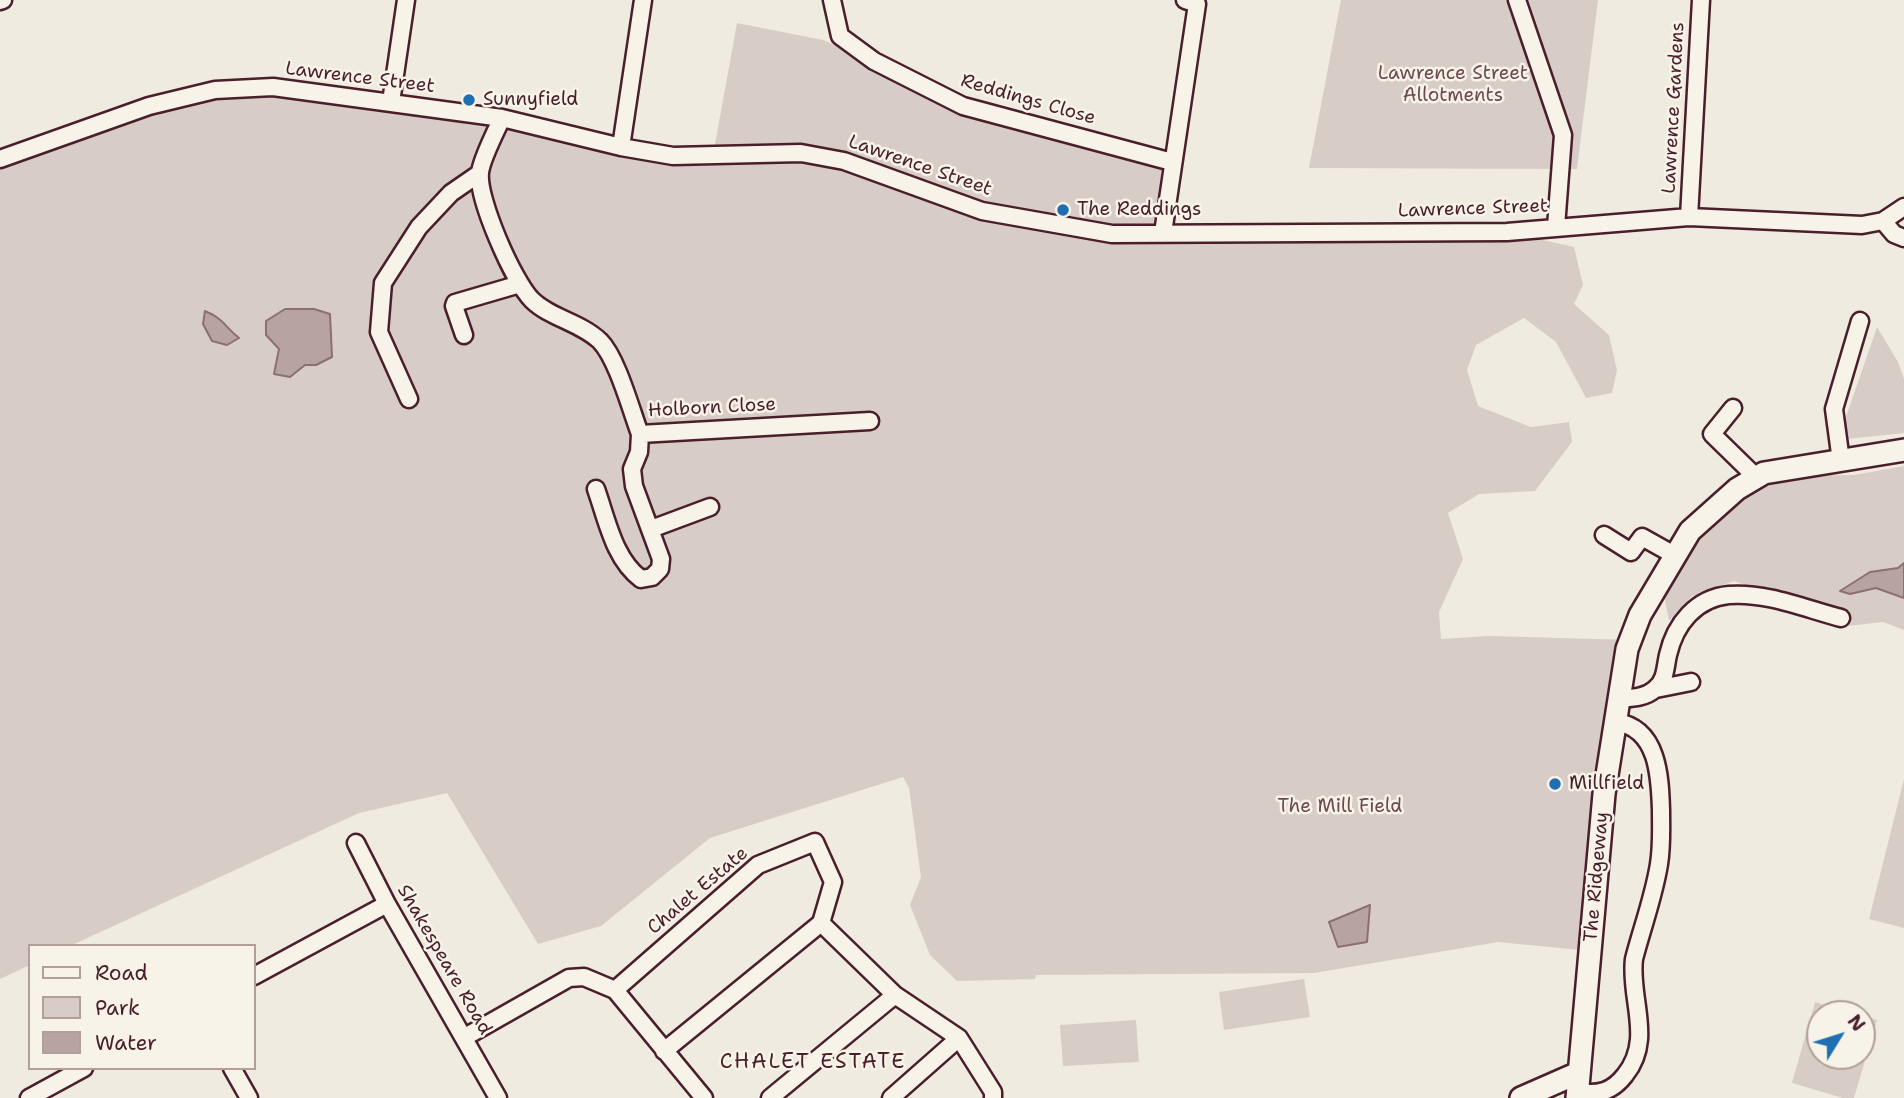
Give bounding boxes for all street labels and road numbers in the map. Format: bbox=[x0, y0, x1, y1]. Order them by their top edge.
street label: Lawrence Gardens bbox=[1658, 22, 1690, 194]
street label: Lawrence Street bbox=[284, 58, 436, 98]
street label: Reddings Close bbox=[958, 70, 1098, 130]
street label: Lawrence Street bbox=[845, 131, 995, 201]
street label: Lawrence Street bbox=[1397, 195, 1549, 223]
street label: Holborn Close bbox=[647, 393, 777, 423]
street label: The Ridgeway bbox=[1580, 811, 1614, 943]
street label: Chalet Estate bbox=[643, 842, 753, 940]
street label: Shakespeare Road bbox=[392, 881, 496, 1039]

